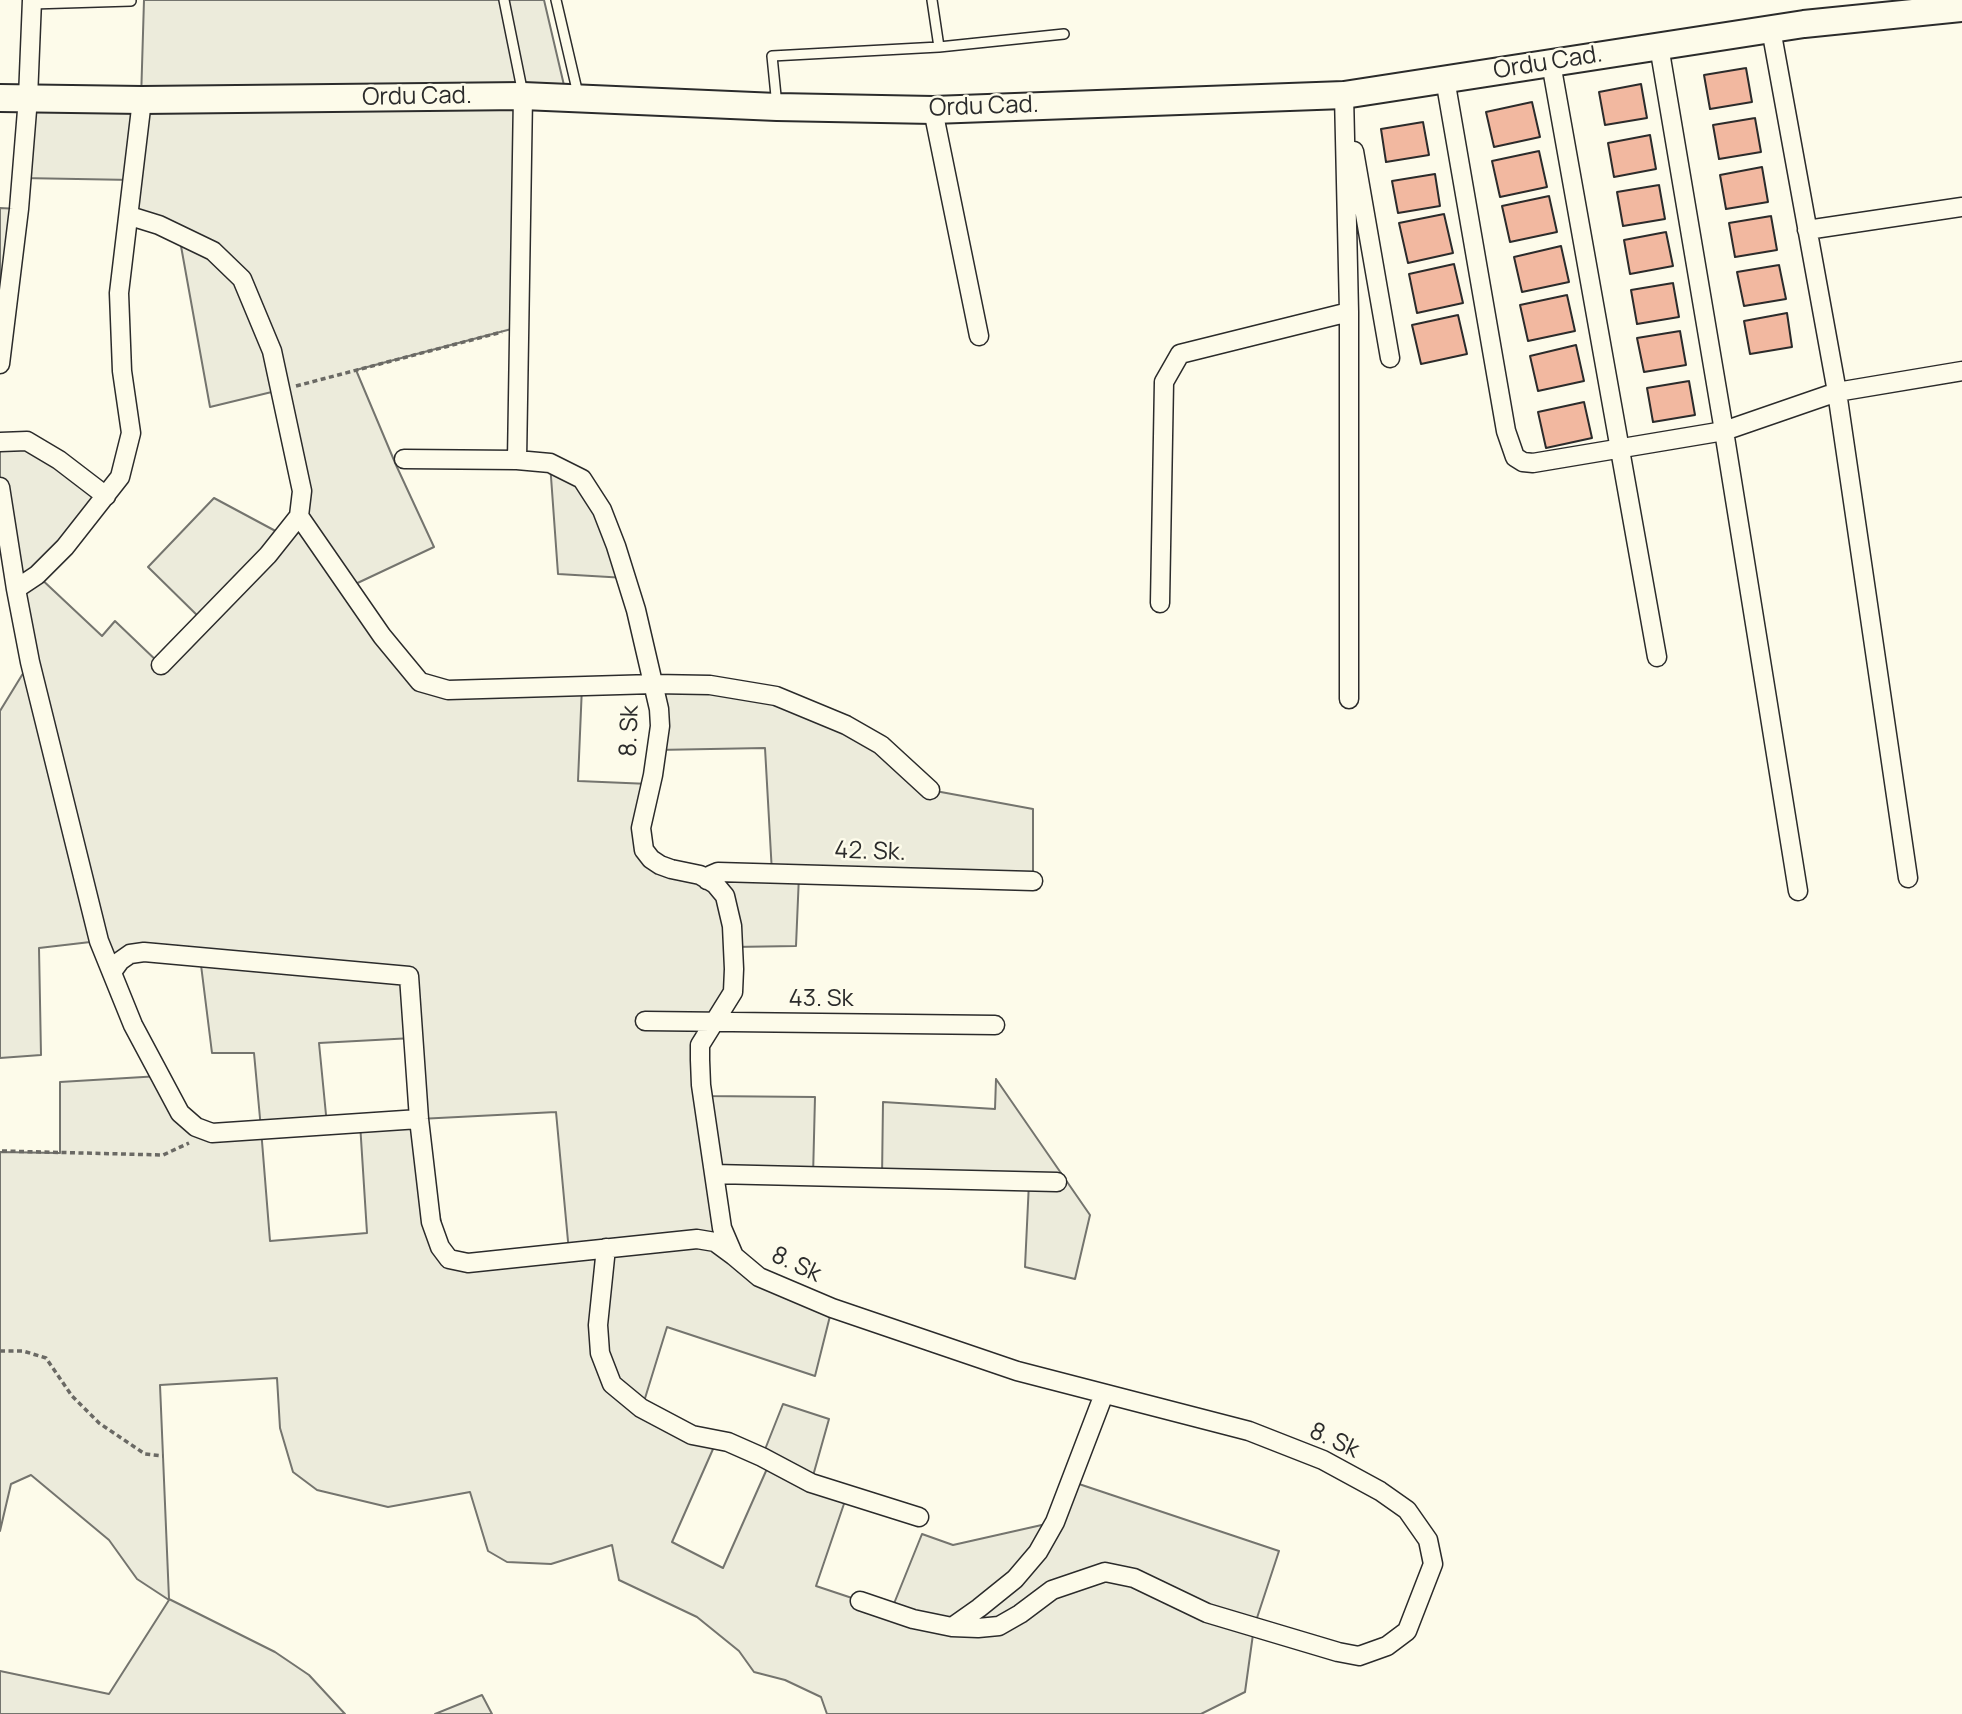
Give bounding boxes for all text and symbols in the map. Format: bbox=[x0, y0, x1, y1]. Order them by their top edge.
street label: Ordu Cad. bbox=[1491, 40, 1605, 86]
street label: Ordu Cad. bbox=[362, 82, 472, 112]
street label: Ordu Cad. bbox=[929, 91, 1039, 123]
street label: 8. Sk bbox=[615, 705, 645, 757]
street label: 42. Sk. bbox=[834, 836, 906, 868]
street label: 43. Sk bbox=[788, 985, 854, 1013]
street label: 8. Sk bbox=[767, 1241, 825, 1289]
street label: 8. Sk bbox=[1305, 1417, 1363, 1465]

